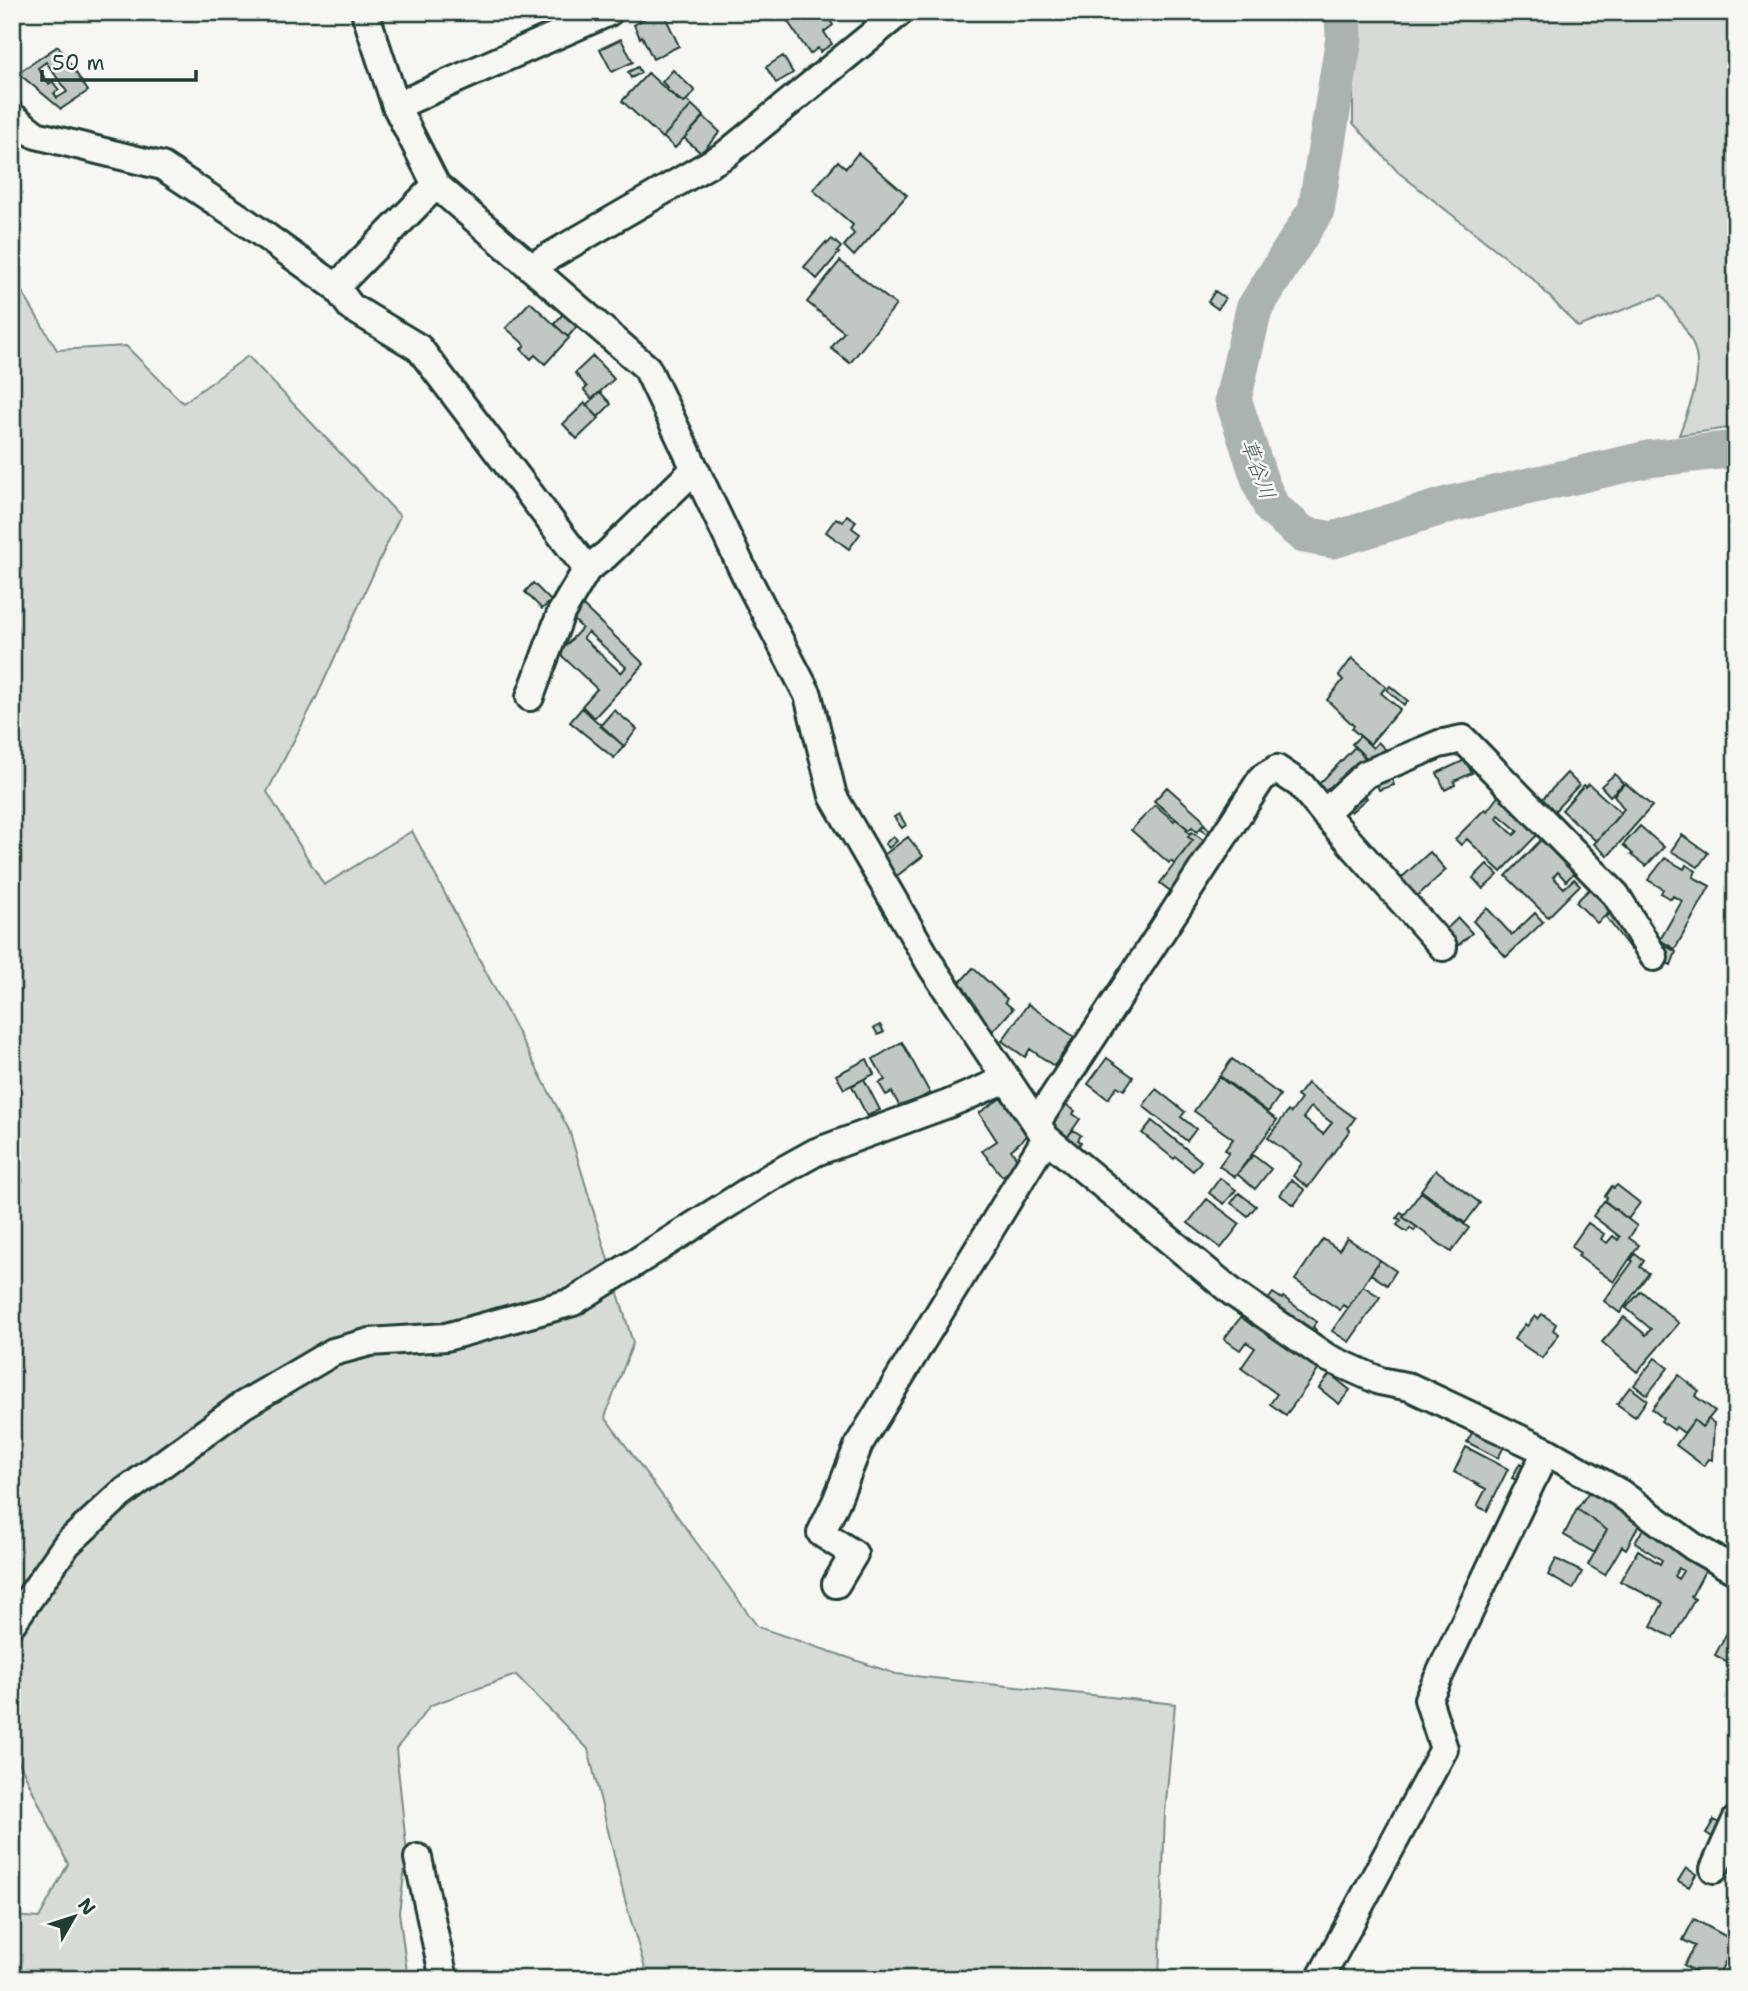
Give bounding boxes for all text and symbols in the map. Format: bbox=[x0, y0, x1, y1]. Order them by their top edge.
scale bar bbox=[42, 38, 196, 82]
text: 50 m bbox=[52, 49, 105, 77]
water label: 草谷川 bbox=[1234, 435, 1282, 503]
north arrow bbox=[38, 1882, 108, 1952]
text: N bbox=[72, 1893, 101, 1920]

